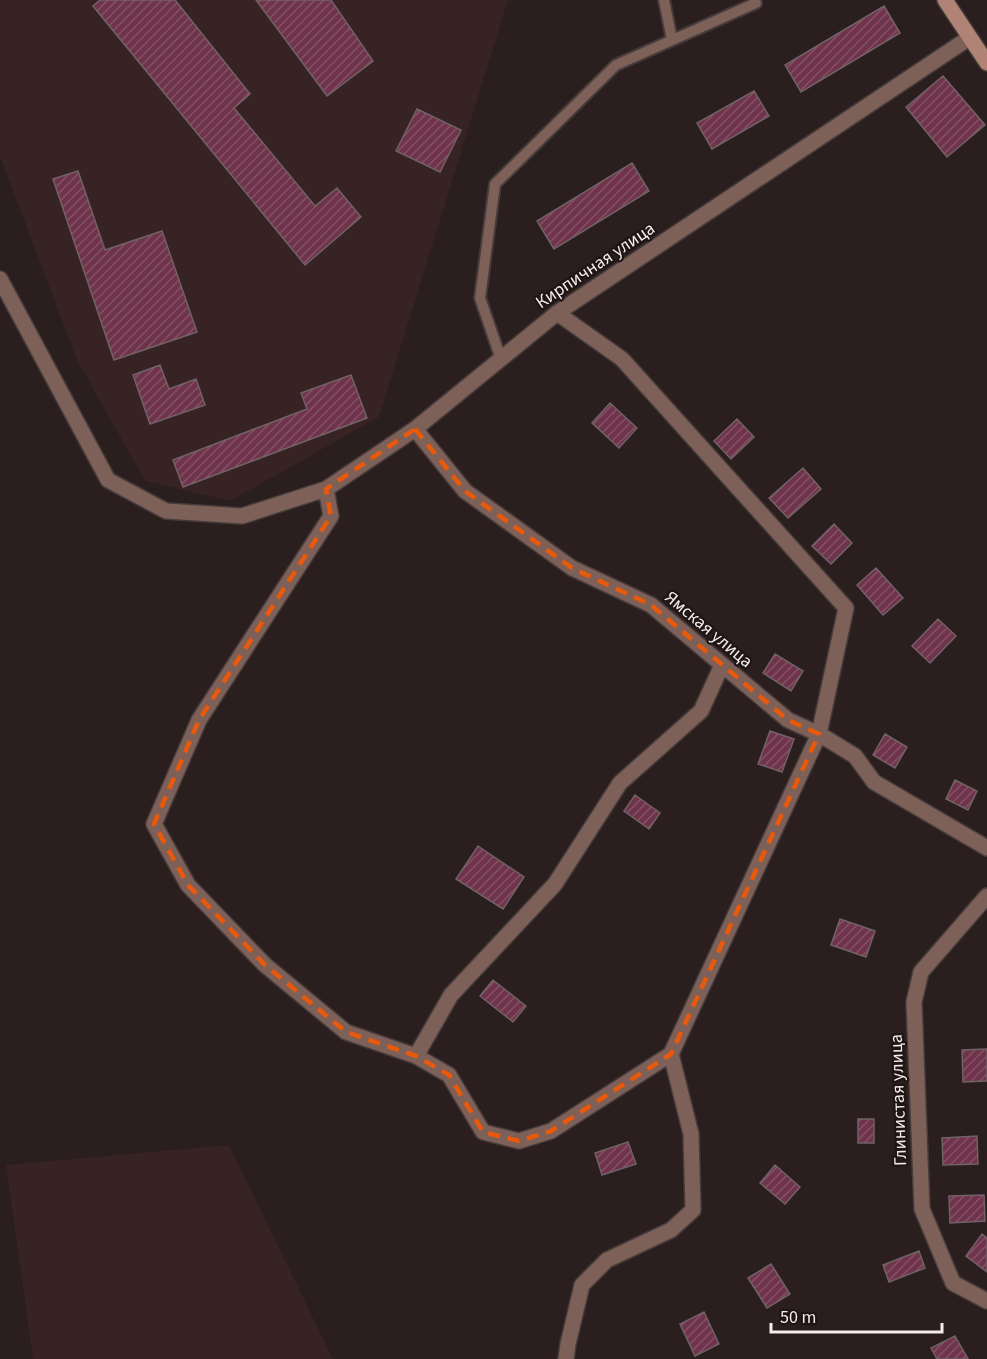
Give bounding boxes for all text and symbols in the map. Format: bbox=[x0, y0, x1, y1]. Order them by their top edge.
street label: Кирпичная улица bbox=[531, 216, 660, 315]
street label: Ямская улица bbox=[659, 585, 758, 674]
street label: Глинистая улица bbox=[884, 1034, 913, 1166]
scale bar bbox=[771, 1296, 942, 1334]
text: 50 m bbox=[780, 1305, 816, 1330]

